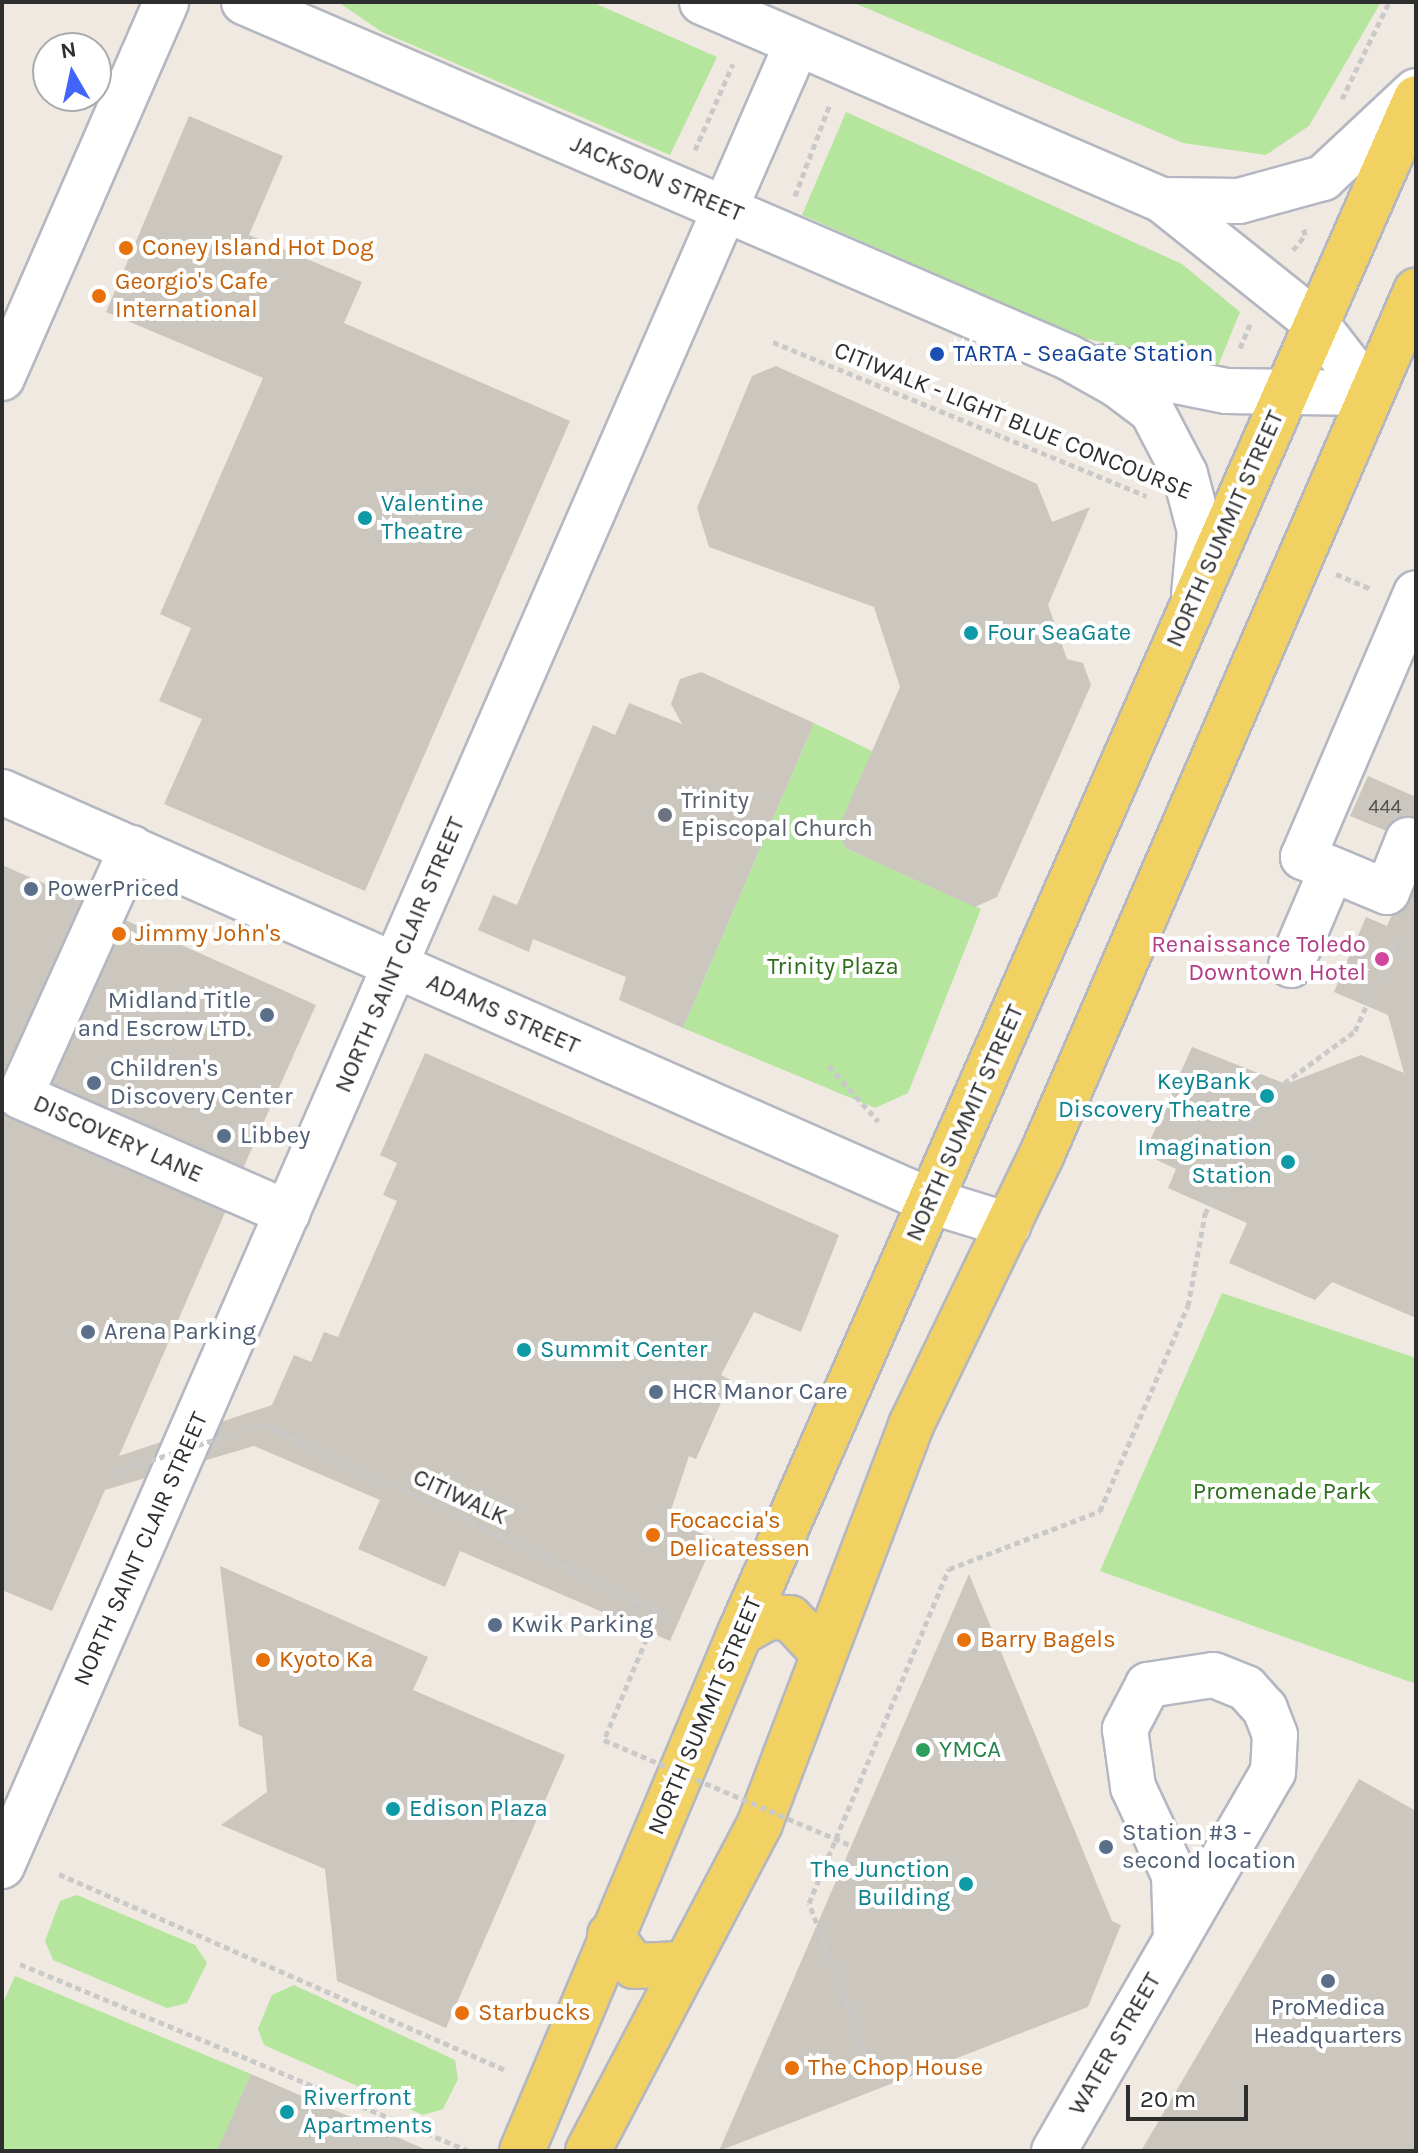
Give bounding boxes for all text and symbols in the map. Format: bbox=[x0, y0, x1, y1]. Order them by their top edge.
north arrow bbox=[32, 32, 112, 112]
text: N bbox=[59, 36, 78, 64]
street label: JACKSON STREET bbox=[566, 130, 748, 228]
place label: Coney Island Hot Dog bbox=[142, 234, 374, 262]
marker: Coney Island Hot Dog bbox=[117, 239, 135, 257]
place label: Georgio's Cafe International bbox=[115, 268, 268, 324]
marker: Georgio's Cafe International bbox=[90, 287, 108, 305]
street label: CITIWALK - LIGHT BLUE CONCOURSE bbox=[830, 336, 1196, 506]
place label: TARTA - SeaGate Station bbox=[953, 340, 1213, 368]
marker: TARTA - SeaGate Station bbox=[928, 345, 946, 363]
street label: NORTH SUMMIT STREET bbox=[1160, 406, 1290, 652]
place label: Valentine Theatre bbox=[381, 490, 483, 546]
marker: Valentine Theatre bbox=[356, 509, 374, 527]
place label: Four SeaGate bbox=[987, 619, 1131, 647]
marker: Four SeaGate bbox=[962, 624, 980, 642]
place label: Trinity Episcopal Church bbox=[681, 787, 873, 843]
house number: 444 bbox=[1368, 794, 1402, 818]
marker: Trinity Episcopal Church bbox=[656, 806, 674, 824]
street label: NORTH SAINT CLAIR STREET bbox=[329, 813, 471, 1097]
place label: PowerPriced bbox=[47, 875, 180, 903]
marker: PowerPriced bbox=[22, 880, 40, 898]
place label: Jimmy John's bbox=[135, 920, 281, 948]
marker: Jimmy John's bbox=[110, 925, 128, 943]
place label: Renaissance Toledo Downtown Hotel bbox=[1151, 931, 1366, 987]
marker: Renaissance Toledo Downtown Hotel bbox=[1373, 950, 1391, 968]
park label: Trinity Plaza bbox=[767, 953, 899, 981]
street label: ADAMS STREET bbox=[422, 967, 584, 1061]
place label: Midland Title and Escrow LTD. bbox=[78, 987, 251, 1043]
street label: NORTH SUMMIT STREET bbox=[900, 1000, 1030, 1246]
marker: Midland Title and Escrow LTD. bbox=[258, 1006, 276, 1024]
place label: Children's Discovery Center bbox=[110, 1055, 293, 1111]
place label: KeyBank Discovery Theatre bbox=[1058, 1068, 1251, 1124]
marker: Children's Discovery Center bbox=[85, 1074, 103, 1092]
marker: KeyBank Discovery Theatre bbox=[1258, 1087, 1276, 1105]
street label: DISCOVERY LANE bbox=[29, 1089, 207, 1189]
place label: Libbey bbox=[240, 1122, 310, 1150]
marker: Libbey bbox=[215, 1127, 233, 1145]
place label: Imagination Station bbox=[1137, 1134, 1272, 1190]
marker: Imagination Station bbox=[1279, 1153, 1297, 1171]
place label: Arena Parking bbox=[104, 1318, 256, 1346]
marker: Arena Parking bbox=[79, 1323, 97, 1341]
place label: Summit Center bbox=[540, 1336, 707, 1364]
marker: Summit Center bbox=[515, 1341, 533, 1359]
place label: HCR Manor Care bbox=[672, 1378, 848, 1406]
marker: HCR Manor Care bbox=[647, 1383, 665, 1401]
street label: NORTH SAINT CLAIR STREET bbox=[68, 1408, 214, 1690]
street label: CITIWALK bbox=[408, 1463, 512, 1531]
park label: Promenade Park bbox=[1193, 1478, 1371, 1506]
place label: Focaccia's Delicatessen bbox=[669, 1507, 810, 1563]
marker: Focaccia's Delicatessen bbox=[644, 1526, 662, 1544]
street label: NORTH SUMMIT STREET bbox=[642, 1593, 768, 1839]
place label: Kwik Parking bbox=[511, 1611, 653, 1639]
marker: Kwik Parking bbox=[486, 1616, 504, 1634]
place label: Barry Bagels bbox=[980, 1626, 1116, 1654]
marker: Barry Bagels bbox=[955, 1631, 973, 1649]
place label: Kyoto Ka bbox=[279, 1646, 373, 1674]
marker: Kyoto Ka bbox=[254, 1651, 272, 1669]
place label: YMCA bbox=[939, 1736, 1001, 1764]
marker: YMCA bbox=[914, 1741, 932, 1759]
place label: Edison Plaza bbox=[409, 1795, 548, 1823]
marker: Edison Plaza bbox=[384, 1800, 402, 1818]
place label: Station #3 - second location bbox=[1122, 1819, 1296, 1875]
marker: Station #3 - second location bbox=[1097, 1838, 1115, 1856]
place label: The Junction Building bbox=[811, 1856, 950, 1912]
marker: The Junction Building bbox=[957, 1875, 975, 1893]
street label: WATER STREET bbox=[1063, 1968, 1167, 2120]
marker: ProMedica Headquarters bbox=[1319, 1972, 1337, 1990]
place label: ProMedica Headquarters bbox=[1254, 1994, 1402, 2050]
place label: Starbucks bbox=[478, 1999, 591, 2027]
marker: Starbucks bbox=[453, 2004, 471, 2022]
place label: The Chop House bbox=[808, 2054, 983, 2082]
marker: The Chop House bbox=[783, 2059, 801, 2077]
scale bar bbox=[1130, 2069, 1252, 2119]
place label: Riverfront Apartments bbox=[303, 2084, 433, 2140]
text: 20 m bbox=[1140, 2085, 1196, 2113]
marker: Riverfront Apartments bbox=[278, 2103, 296, 2121]

